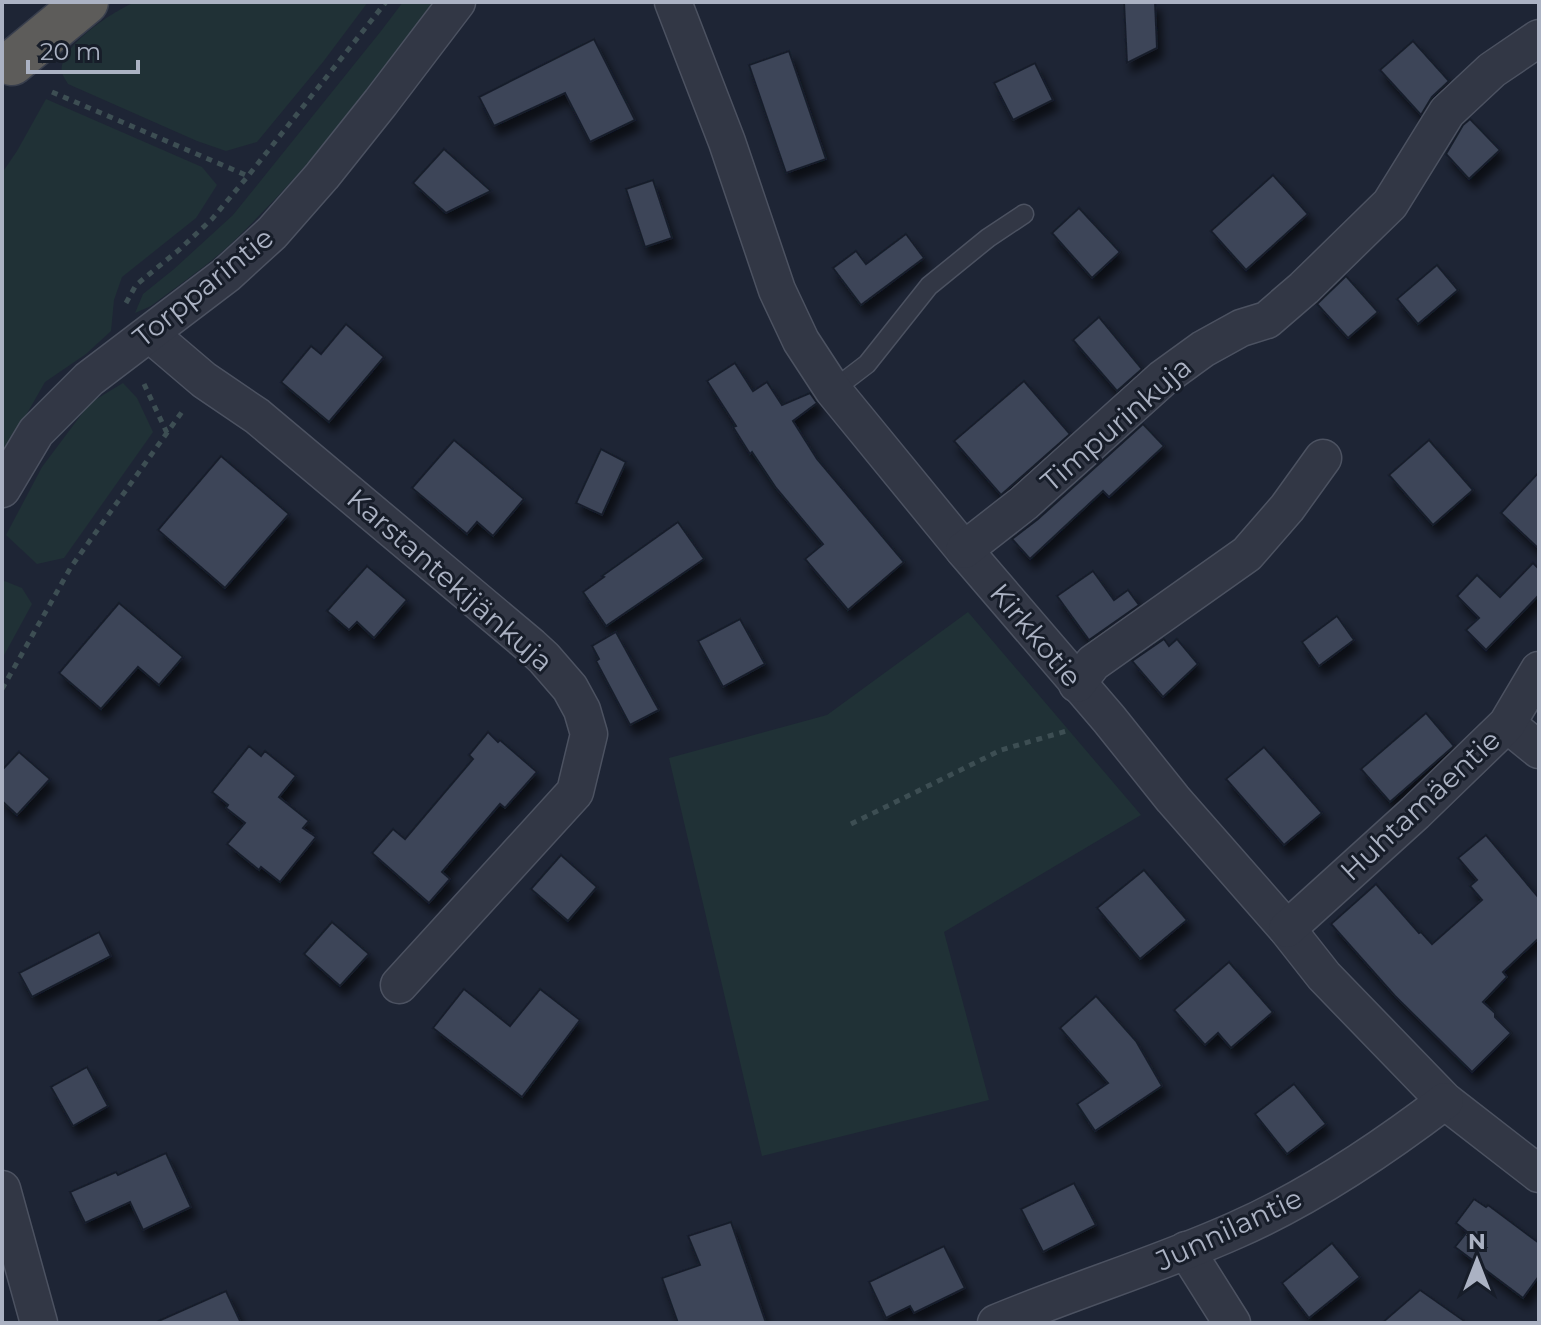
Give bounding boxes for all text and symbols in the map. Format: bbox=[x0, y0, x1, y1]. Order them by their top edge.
scale bar bbox=[28, 24, 138, 74]
text: 20 m bbox=[40, 37, 101, 66]
street label: Torpparintie bbox=[126, 220, 280, 354]
street label: Timpurinkuja bbox=[1034, 349, 1198, 499]
street label: Karstantekijänkuja bbox=[340, 481, 560, 679]
street label: Kirkkotie bbox=[983, 576, 1089, 694]
street label: Huhtamäentie bbox=[1333, 722, 1507, 888]
street label: Junnilantie bbox=[1150, 1180, 1307, 1278]
north arrow bbox=[1437, 1221, 1517, 1301]
text: N bbox=[1468, 1228, 1486, 1255]

